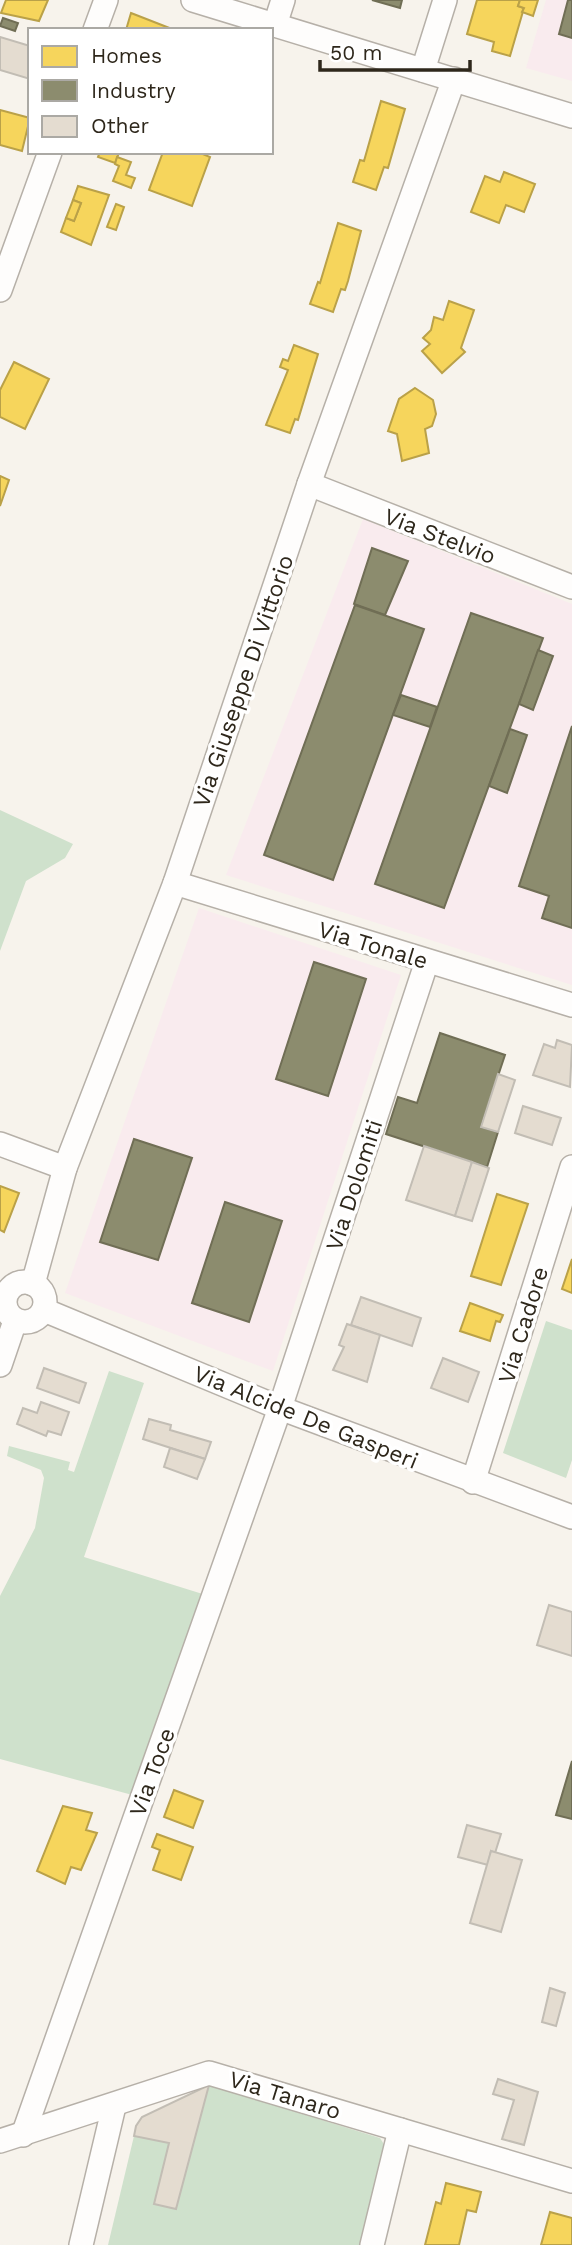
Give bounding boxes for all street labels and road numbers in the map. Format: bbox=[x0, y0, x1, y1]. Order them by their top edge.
street label: Via Stelvio bbox=[380, 503, 499, 570]
street label: Via Giuseppe Di Vittorio bbox=[188, 551, 299, 811]
street label: Via Tonale bbox=[315, 916, 431, 975]
street label: Via Dolomiti bbox=[321, 1116, 388, 1254]
street label: Via Cadore bbox=[493, 1263, 554, 1387]
street label: Via Alcide De Gasperi bbox=[190, 1360, 422, 1475]
street label: Via Toce bbox=[124, 1724, 181, 1820]
street label: Via Tanaro bbox=[226, 2066, 344, 2125]

